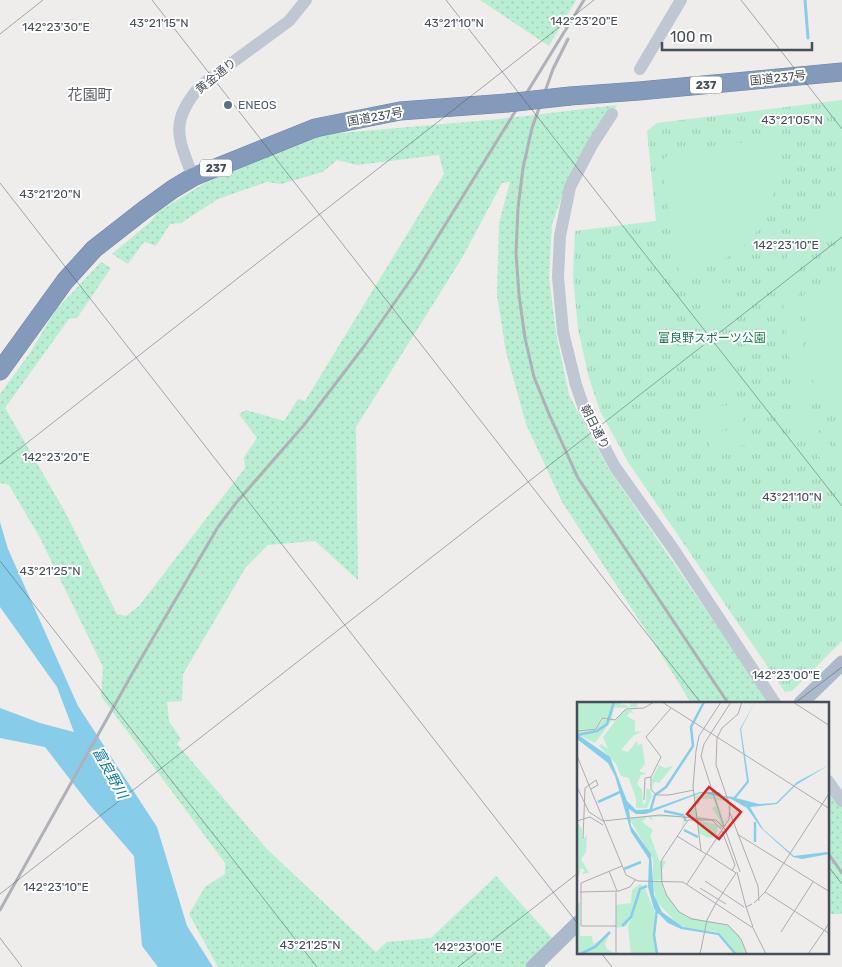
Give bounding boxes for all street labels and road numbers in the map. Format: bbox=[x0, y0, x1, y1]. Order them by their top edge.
street label: 黄金通り bbox=[193, 55, 239, 97]
street label: 国道237号 bbox=[749, 68, 807, 88]
road number: 237 bbox=[690, 76, 722, 94]
street label: 国道237号 bbox=[346, 105, 404, 129]
road number: 237 bbox=[200, 160, 232, 177]
street label: 朝日通り bbox=[578, 402, 612, 452]

